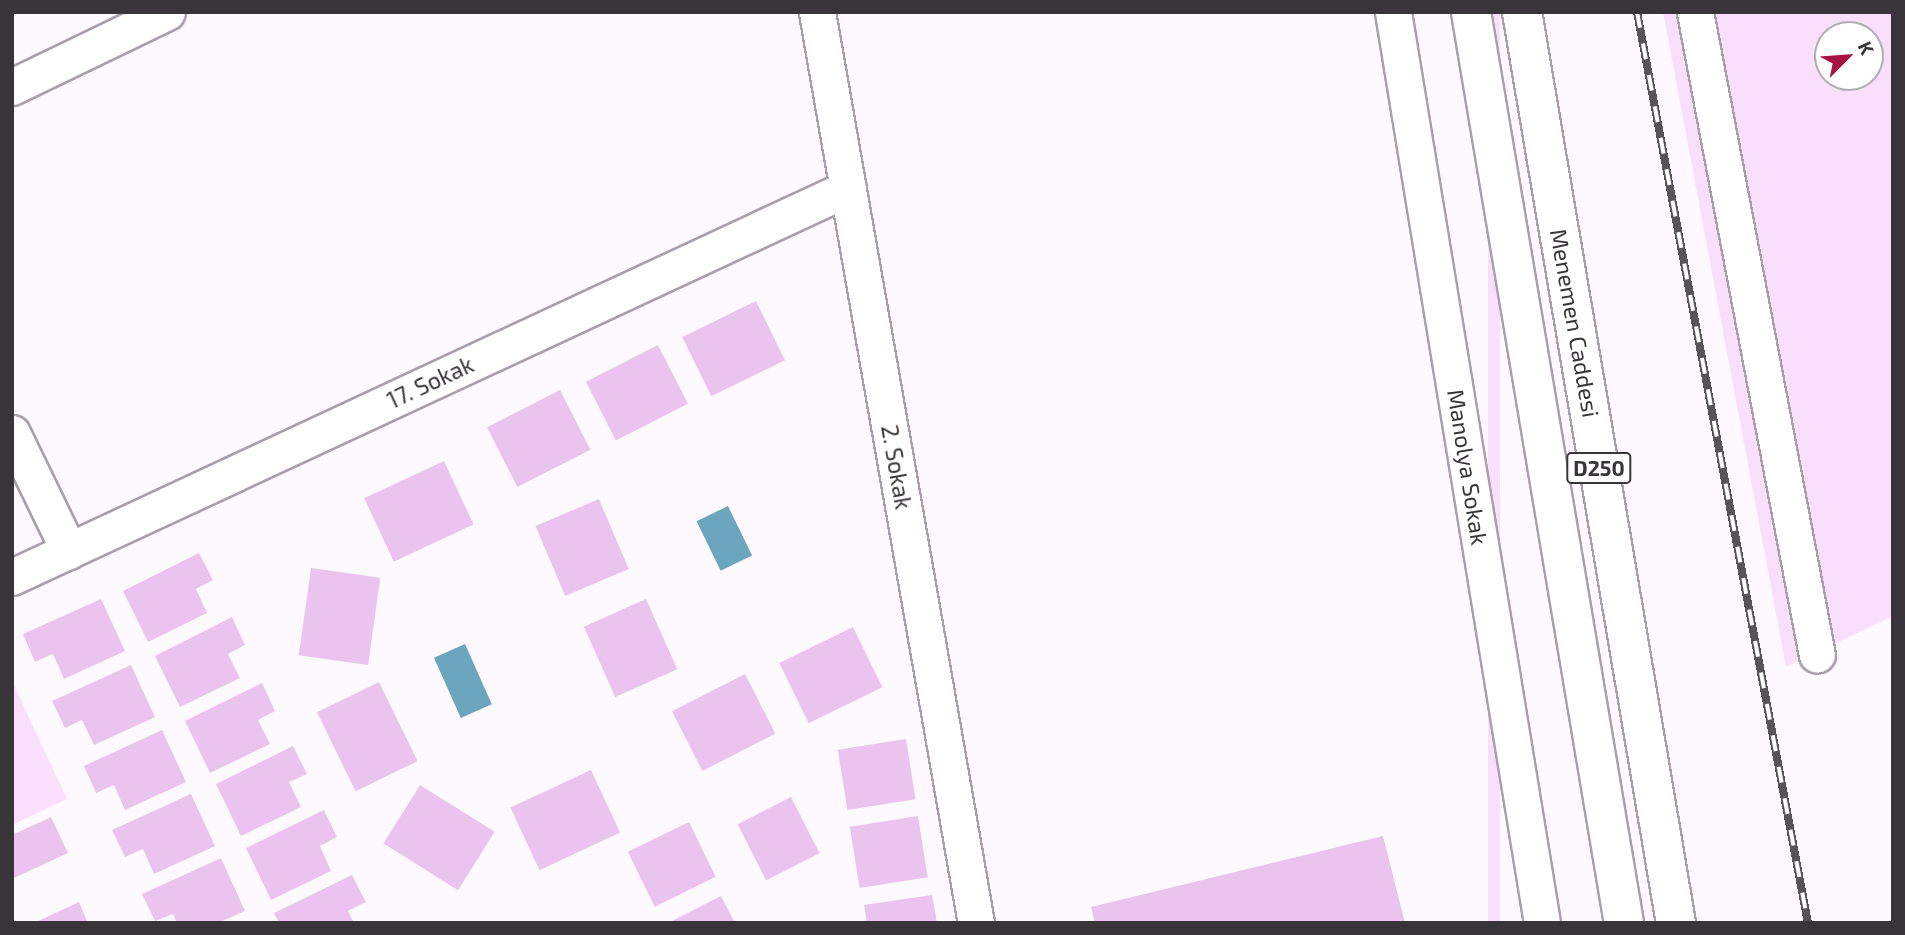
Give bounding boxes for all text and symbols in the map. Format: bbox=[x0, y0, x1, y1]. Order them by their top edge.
north arrow bbox=[1814, 21, 1884, 91]
text: K bbox=[1854, 37, 1880, 58]
street label: Menemen Caddesi bbox=[1545, 227, 1605, 419]
street label: 17. Sokak bbox=[382, 350, 478, 414]
street label: Manolya Sokak bbox=[1442, 387, 1494, 547]
street label: 2. Sokak bbox=[876, 423, 918, 511]
road number: D250 bbox=[1566, 450, 1632, 486]

